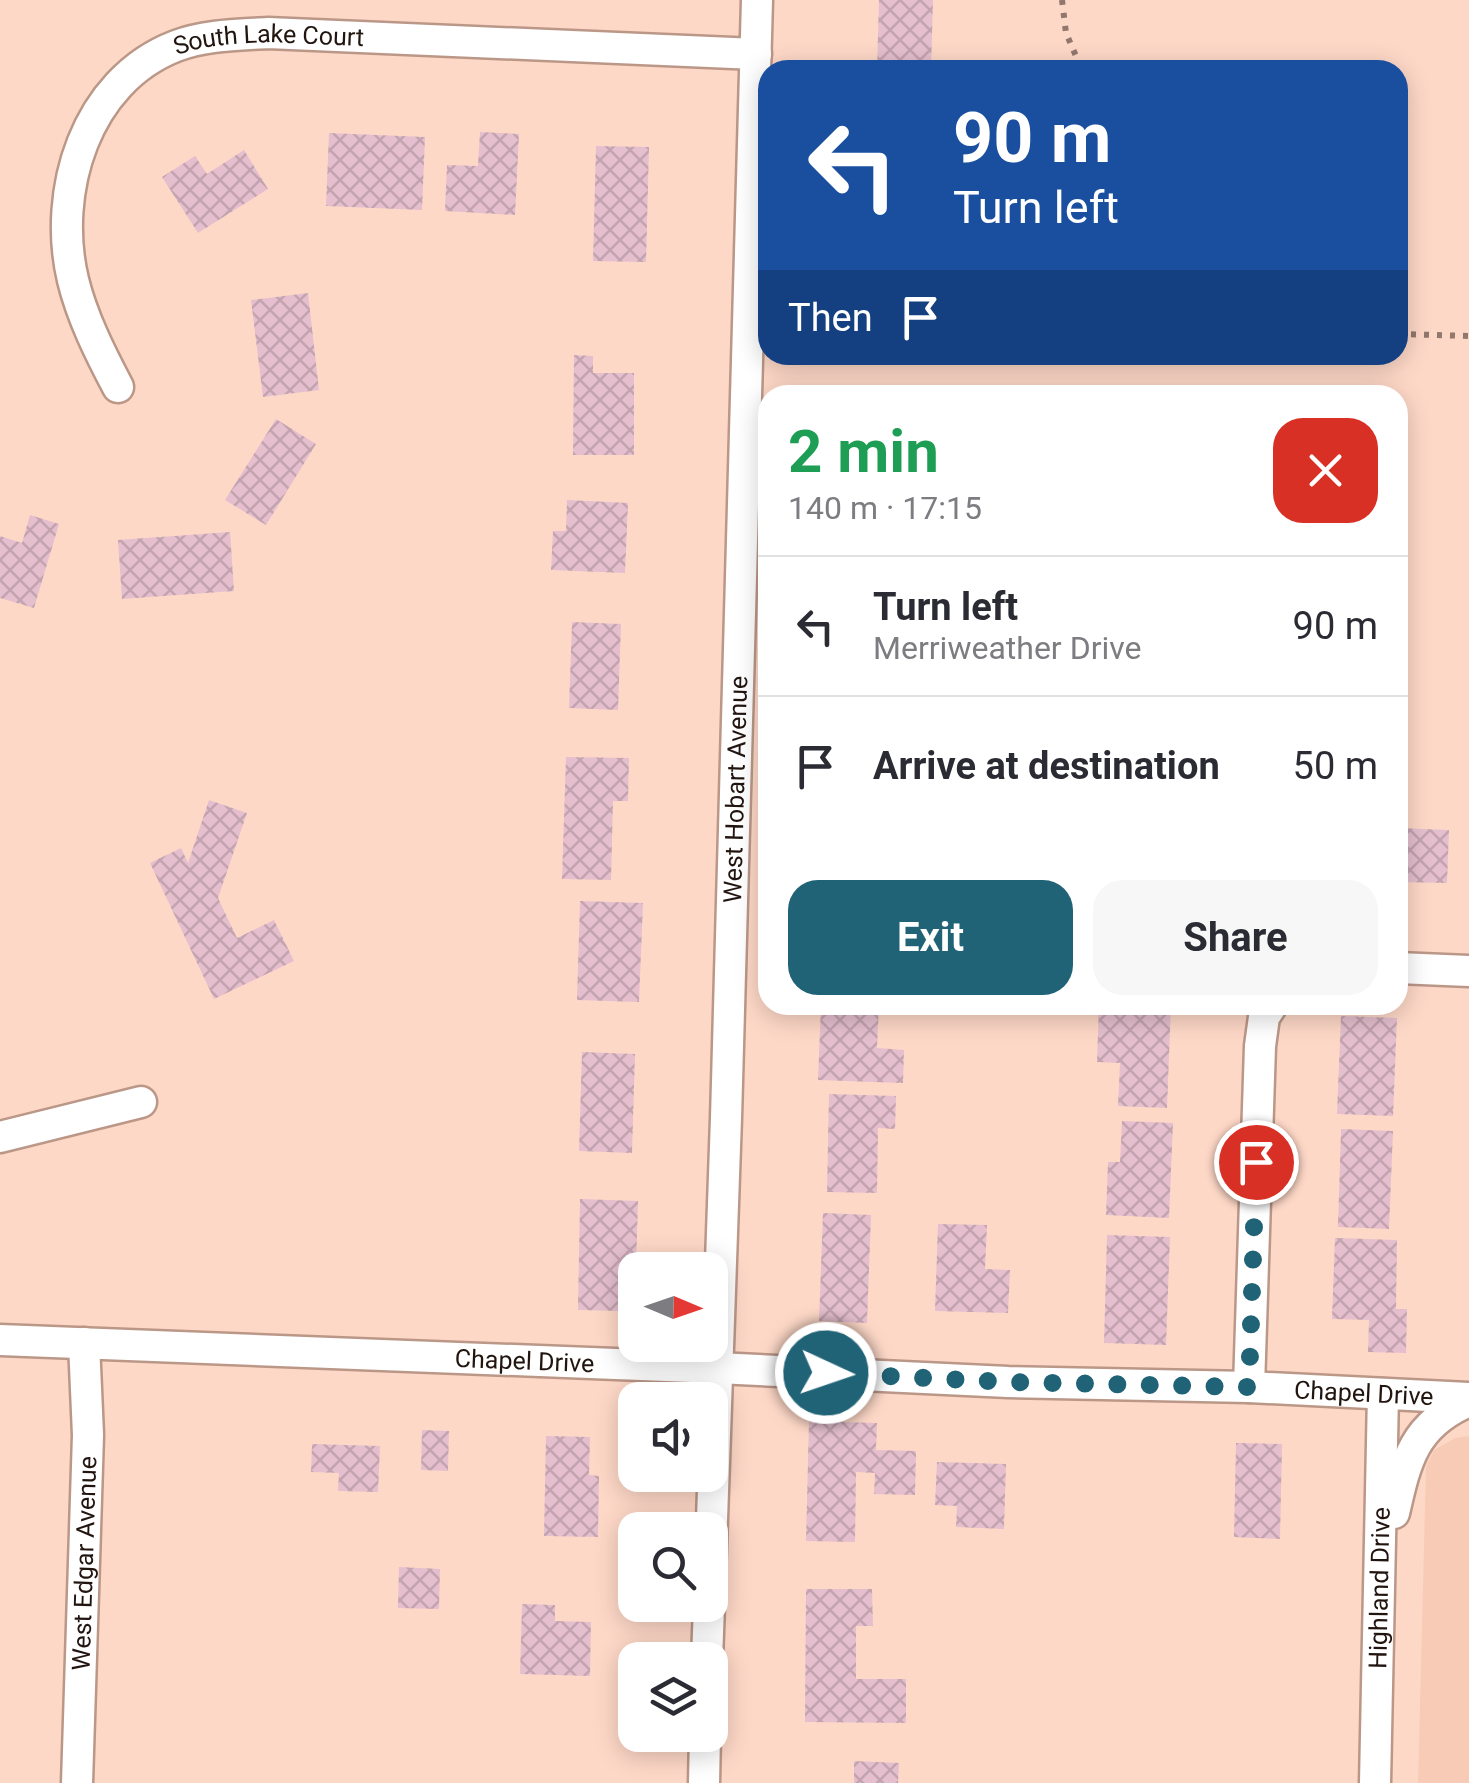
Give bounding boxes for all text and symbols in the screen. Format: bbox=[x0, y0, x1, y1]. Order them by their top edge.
street label: South Lake Court bbox=[170, 19, 365, 61]
text: 90 m bbox=[953, 97, 1111, 179]
icon: left bbox=[788, 100, 918, 230]
text: Turn left bbox=[953, 181, 1119, 234]
icon: arrive bbox=[893, 290, 948, 345]
text: Then bbox=[788, 296, 873, 340]
text: 2 min bbox=[788, 416, 939, 487]
button: close bbox=[1273, 418, 1378, 523]
text: 140 m · 17:15 bbox=[788, 489, 982, 527]
text: Turn left bbox=[873, 585, 1018, 629]
icon: left bbox=[788, 599, 843, 654]
text: 90 m bbox=[1293, 604, 1378, 648]
text: Merriweather Drive bbox=[873, 629, 1142, 667]
street label: West Hobart Avenue bbox=[718, 675, 753, 903]
icon: arrive bbox=[788, 739, 843, 794]
text: Arrive at destination bbox=[873, 744, 1220, 788]
text: 50 m bbox=[1293, 744, 1378, 788]
button: Exit bbox=[788, 880, 1073, 995]
button: Share bbox=[1093, 880, 1378, 995]
pin bbox=[1214, 1120, 1299, 1205]
icon: arrive bbox=[1229, 1135, 1284, 1190]
north arrow bbox=[618, 1252, 728, 1362]
map controls bbox=[618, 1252, 728, 1752]
position arrow bbox=[774, 1321, 878, 1425]
street label: Chapel Drive bbox=[454, 1344, 595, 1378]
street label: Chapel Drive bbox=[1294, 1375, 1434, 1411]
button: sound bbox=[618, 1382, 728, 1492]
street label: West Edgar Avenue bbox=[67, 1455, 102, 1671]
street label: Highland Drive bbox=[1363, 1507, 1396, 1669]
button: search bbox=[618, 1512, 728, 1622]
button: layers bbox=[618, 1642, 728, 1752]

